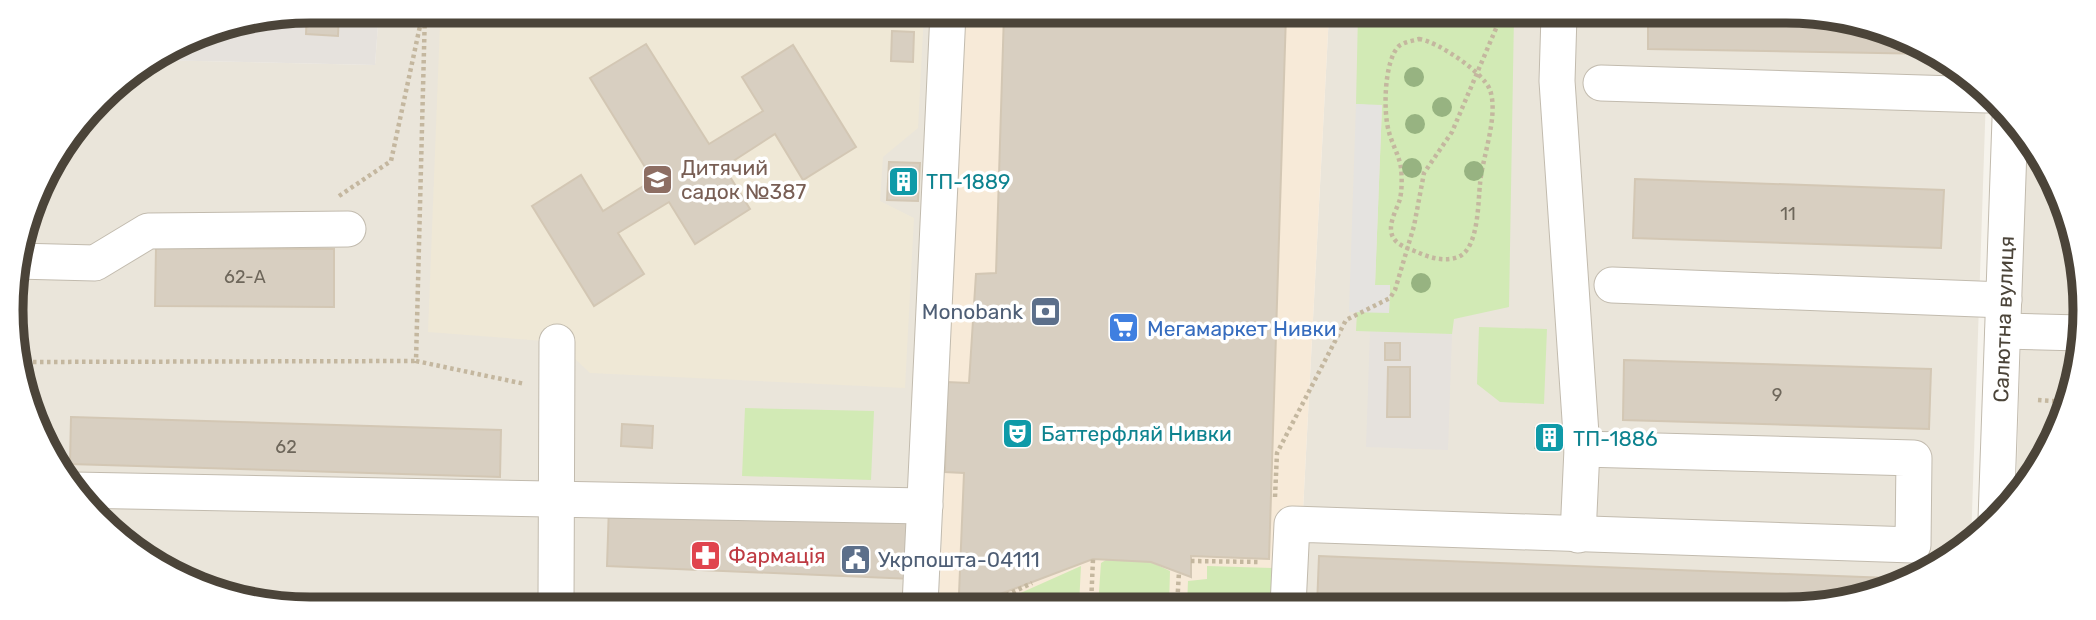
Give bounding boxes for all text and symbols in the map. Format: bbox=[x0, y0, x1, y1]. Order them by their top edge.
place label: Дитячий садок №387 bbox=[681, 155, 807, 204]
school or university icon: Дитячий садок №387 bbox=[641, 162, 675, 196]
building icon: ТП-1889 bbox=[886, 164, 920, 198]
place label: ТП-1889 bbox=[926, 169, 1011, 194]
house number: 11 bbox=[1780, 203, 1796, 225]
street label: Салютна вулиця bbox=[1988, 235, 2018, 403]
house number: 62-А bbox=[224, 266, 266, 288]
bank icon: Monobank bbox=[1029, 294, 1063, 328]
place label: Monobank bbox=[922, 299, 1023, 324]
supermarket icon: Мегамаркет Нивки bbox=[1107, 311, 1141, 345]
place label: Мегамаркет Нивки bbox=[1147, 316, 1337, 341]
house number: 9 bbox=[1772, 384, 1782, 406]
theatre icon: Баттерфляй Нивки bbox=[1001, 416, 1035, 450]
place label: Баттерфляй Нивки bbox=[1041, 421, 1232, 446]
building icon: ТП-1886 bbox=[1533, 421, 1567, 455]
place label: ТП-1886 bbox=[1573, 426, 1658, 451]
house number: 62 bbox=[275, 436, 297, 458]
pharmacy icon: Фармація bbox=[688, 538, 722, 572]
public building icon: Укрпошта-04111 bbox=[838, 542, 872, 576]
place label: Фармація bbox=[728, 543, 826, 568]
place label: Укрпошта-04111 bbox=[878, 547, 1040, 572]

